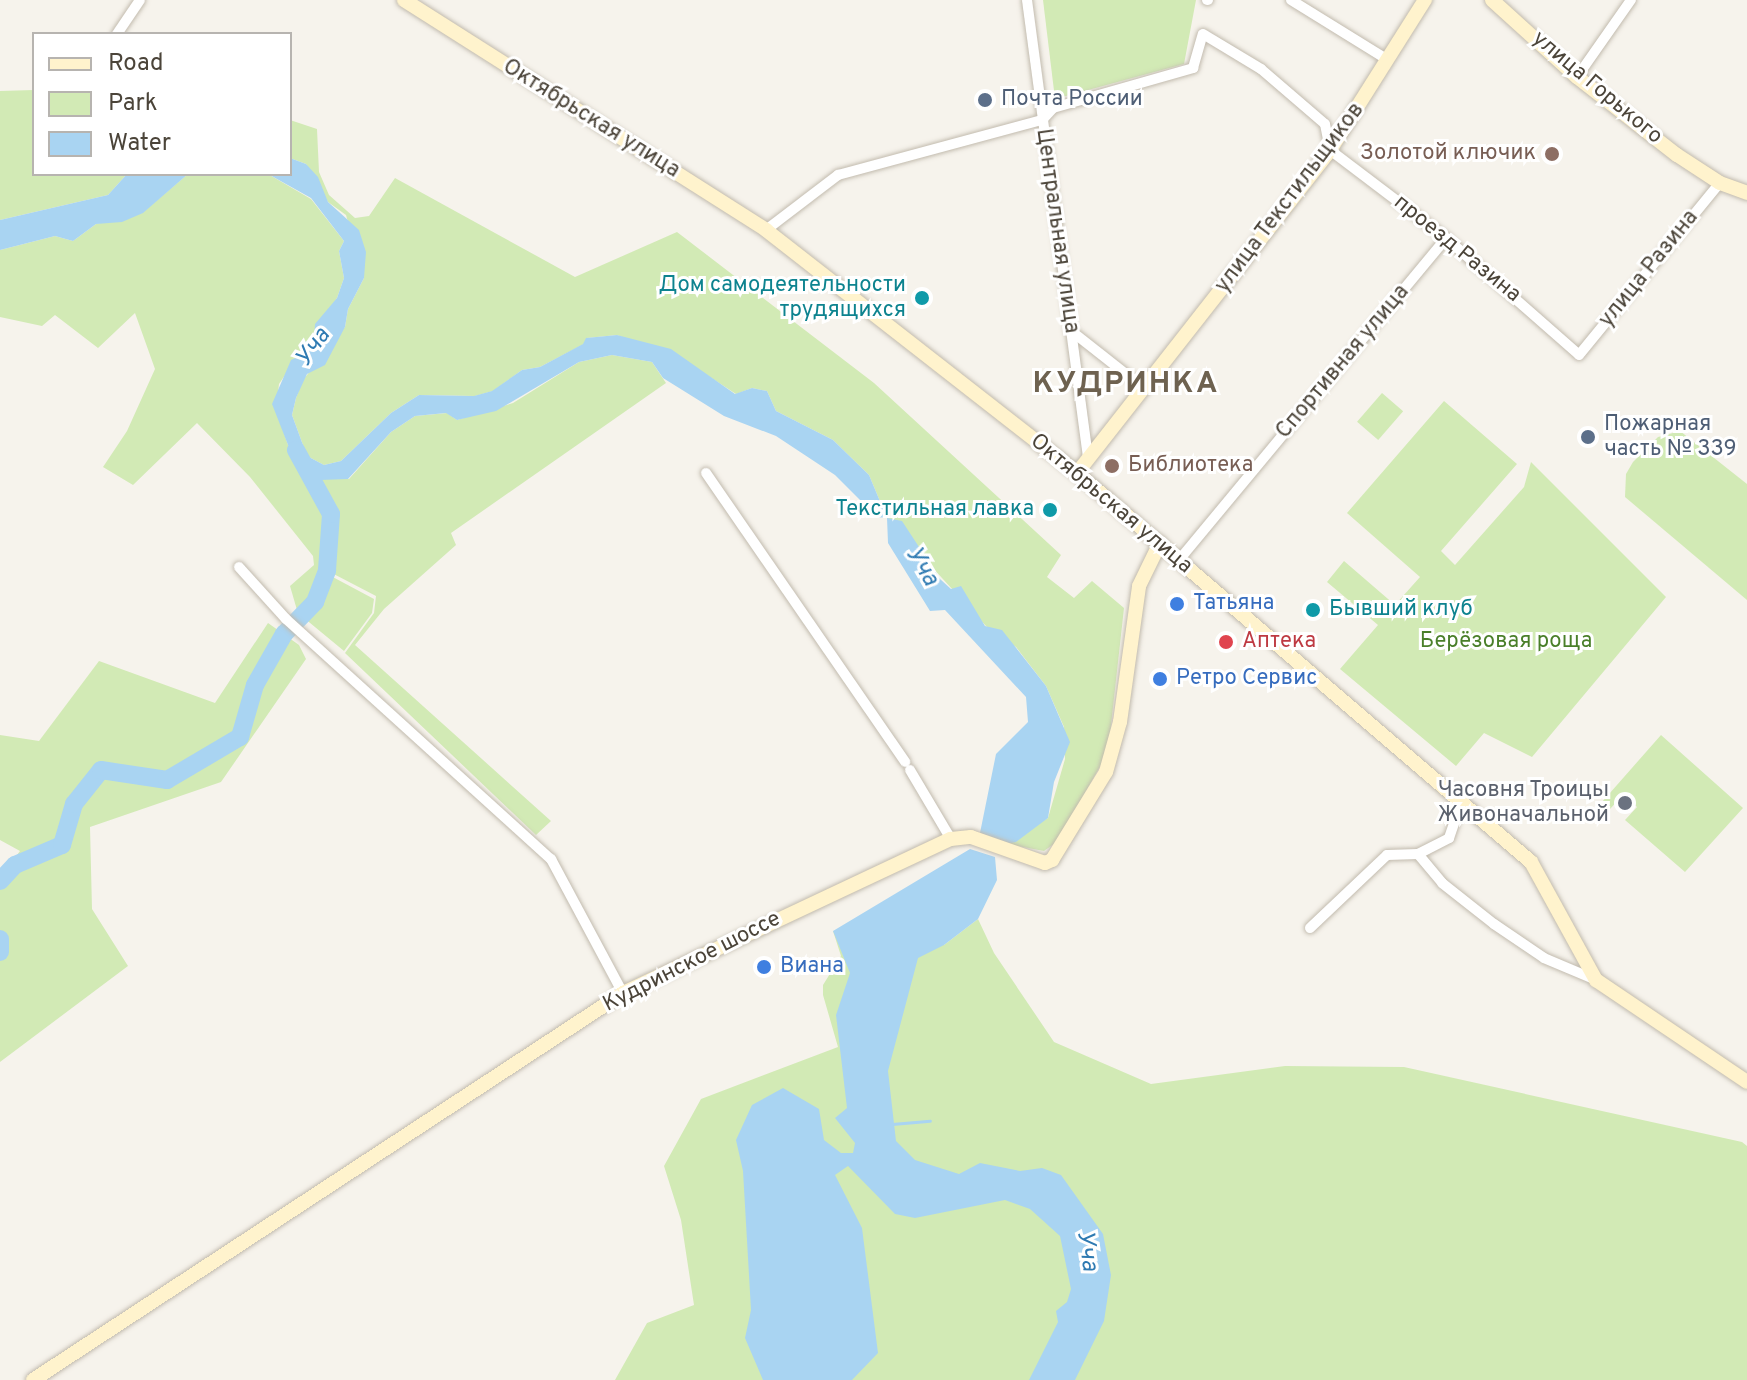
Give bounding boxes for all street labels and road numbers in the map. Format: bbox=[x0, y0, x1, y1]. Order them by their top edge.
street label: улица Горького bbox=[1526, 26, 1668, 150]
street label: Октябрьская улица bbox=[498, 54, 684, 184]
street label: улица Текстильщиков bbox=[1210, 97, 1370, 299]
street label: Центральная улица bbox=[1030, 127, 1084, 335]
street label: проезд Разина bbox=[1388, 190, 1526, 308]
street label: улица Разина bbox=[1594, 205, 1704, 333]
street label: Спортивная улица bbox=[1271, 280, 1415, 444]
street label: Октябрьская улица bbox=[1024, 428, 1198, 580]
street label: Кудринское шоссе bbox=[599, 906, 785, 1018]

